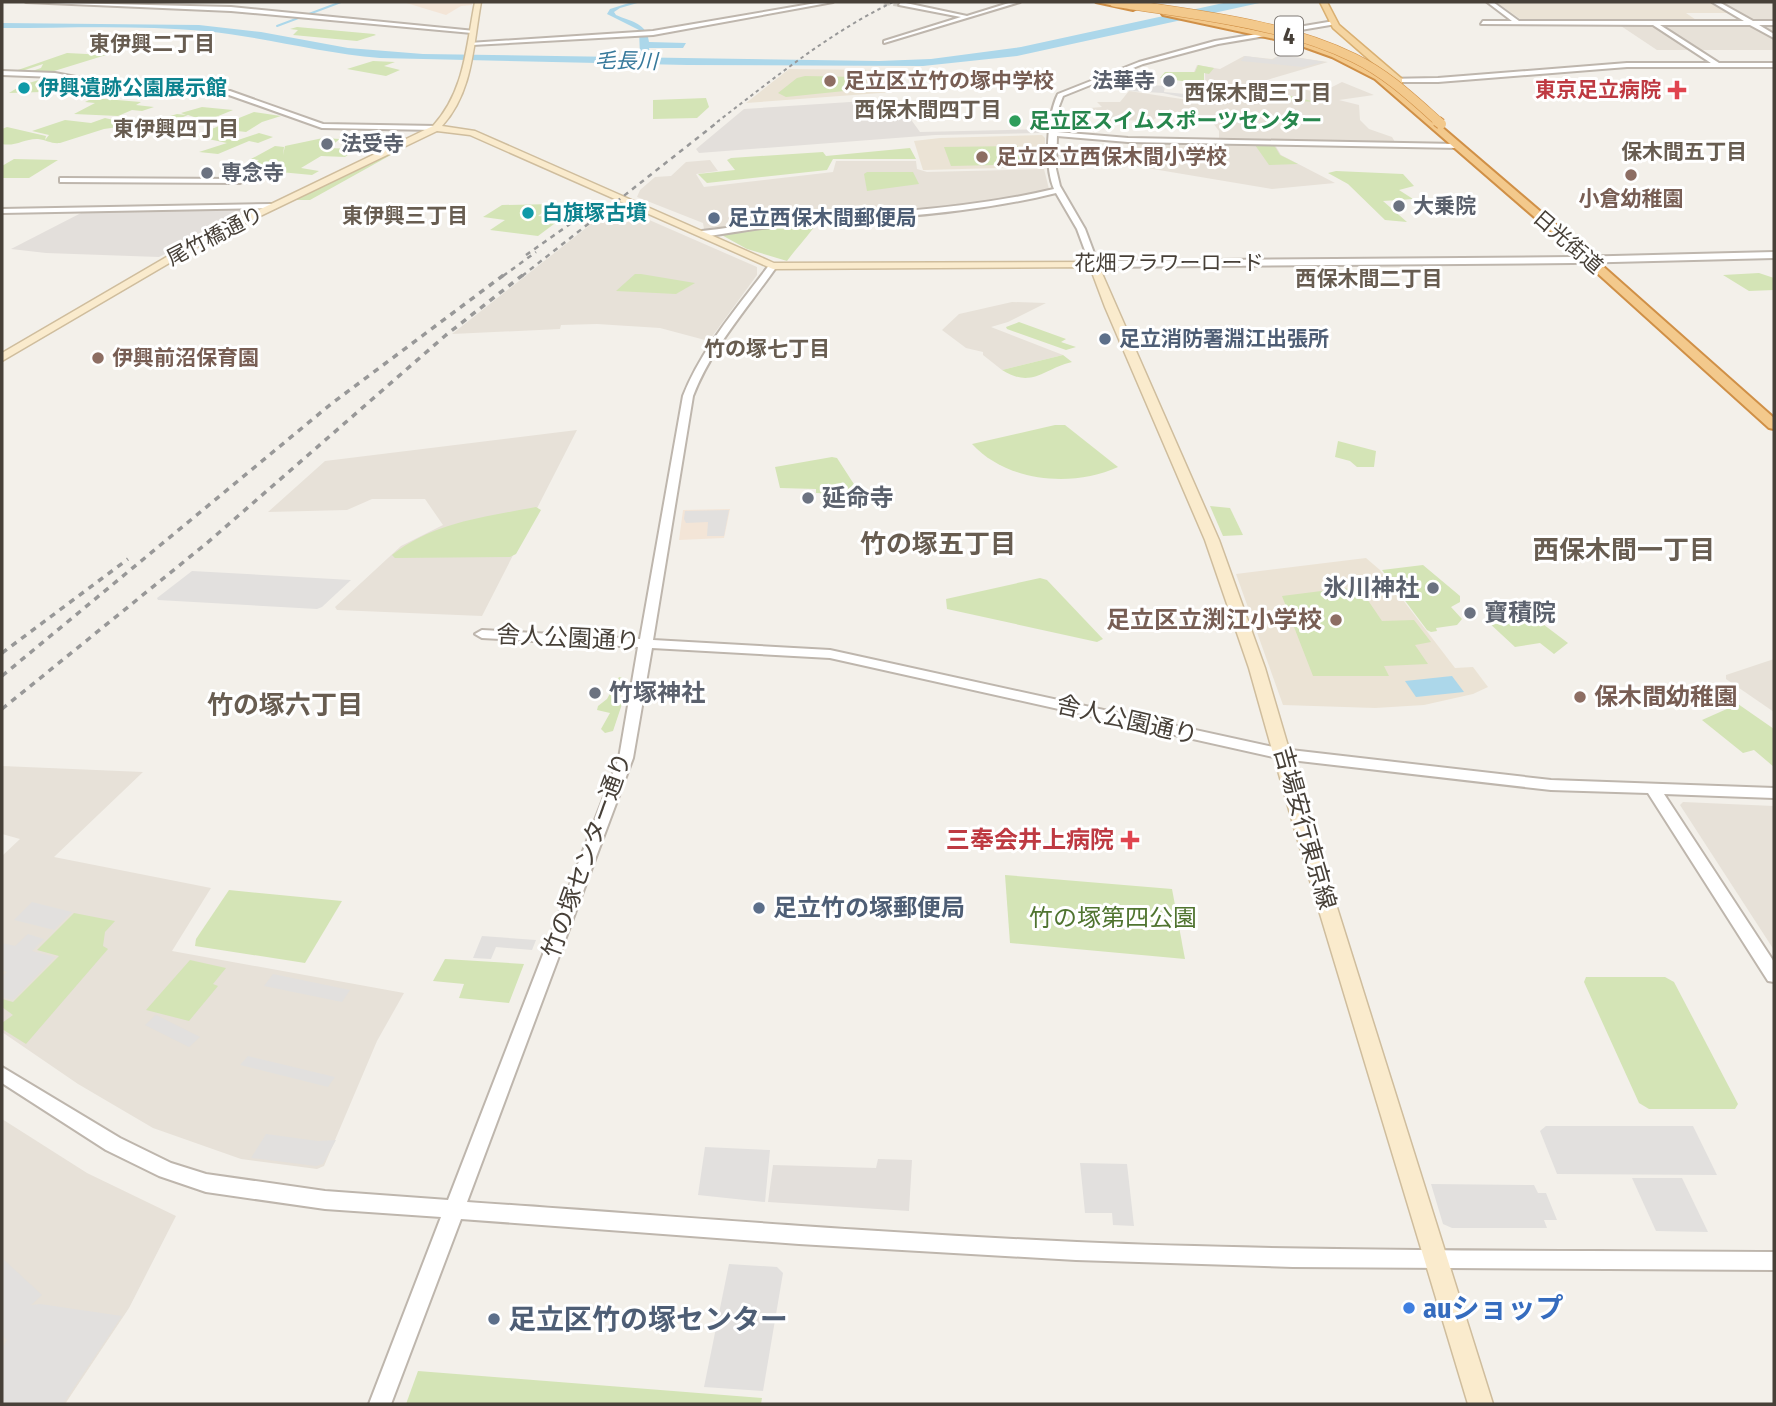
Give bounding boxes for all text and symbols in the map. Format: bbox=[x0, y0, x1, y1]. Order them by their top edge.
road number: 4 bbox=[1275, 17, 1303, 56]
district label: 東伊興二丁目 bbox=[89, 31, 215, 57]
water label: 毛長川 bbox=[594, 47, 660, 75]
place label: 足立区立竹の塚中学校 bbox=[844, 68, 1054, 94]
place label: 法華寺 bbox=[1092, 68, 1155, 94]
marker: 足立区立竹の塚中学校 bbox=[822, 73, 838, 89]
marker: 法華寺 bbox=[1161, 73, 1177, 89]
place label: 伊興遺跡公園展示館 bbox=[38, 75, 227, 101]
place label: 東京足立病院 bbox=[1535, 77, 1661, 103]
marker: 伊興遺跡公園展示館 bbox=[16, 80, 32, 96]
district label: 西保木間三丁目 bbox=[1185, 80, 1332, 106]
marker: 東京足立病院 bbox=[1667, 80, 1687, 100]
district label: 西保木間四丁目 bbox=[855, 97, 1002, 123]
place label: 足立区スイムスポーツセンター bbox=[1029, 108, 1322, 134]
marker: 足立区スイムスポーツセンター bbox=[1007, 113, 1023, 129]
district label: 東伊興四丁目 bbox=[113, 116, 239, 142]
place label: 法受寺 bbox=[341, 131, 404, 157]
marker: 法受寺 bbox=[319, 136, 335, 152]
district label: 保木間五丁目 bbox=[1621, 139, 1747, 165]
place label: 足立区立西保木間小学校 bbox=[996, 144, 1227, 170]
marker: 足立区立西保木間小学校 bbox=[974, 149, 990, 165]
place label: 専念寺 bbox=[221, 160, 284, 186]
marker: 専念寺 bbox=[199, 165, 215, 181]
marker: 小倉幼稚園 bbox=[1623, 167, 1639, 183]
place label: 小倉幼稚園 bbox=[1579, 186, 1684, 212]
place label: 大乗院 bbox=[1413, 193, 1476, 219]
marker: 大乗院 bbox=[1391, 198, 1407, 214]
place label: 白旗塚古墳 bbox=[542, 200, 647, 226]
street label: 尾竹橋通り bbox=[162, 201, 268, 271]
district label: 東伊興三丁目 bbox=[342, 203, 468, 229]
marker: 白旗塚古墳 bbox=[520, 205, 536, 221]
place label: 足立西保木間郵便局 bbox=[728, 205, 917, 231]
street label: 日光街道 bbox=[1528, 205, 1608, 279]
marker: 足立西保木間郵便局 bbox=[706, 210, 722, 226]
street label: 花畑フラワーロード bbox=[1075, 250, 1264, 276]
district label: 西保木間二丁目 bbox=[1296, 266, 1443, 292]
place label: 足立消防署淵江出張所 bbox=[1119, 326, 1329, 352]
marker: 足立消防署淵江出張所 bbox=[1097, 331, 1113, 347]
district label: 竹の塚七丁目 bbox=[704, 336, 830, 362]
place label: 伊興前沼保育園 bbox=[112, 345, 259, 371]
marker: 伊興前沼保育園 bbox=[90, 350, 106, 366]
place label: 延命寺 bbox=[822, 484, 894, 512]
marker: 延命寺 bbox=[800, 490, 816, 506]
district label: 竹の塚五丁目 bbox=[860, 529, 1016, 560]
district label: 西保木間一丁目 bbox=[1533, 535, 1715, 566]
place label: 氷川神社 bbox=[1323, 574, 1419, 602]
marker: 氷川神社 bbox=[1425, 580, 1441, 596]
place label: 寶積院 bbox=[1484, 599, 1556, 627]
marker: 寶積院 bbox=[1462, 605, 1478, 621]
place label: 足立区立渕江小学校 bbox=[1106, 606, 1322, 634]
marker: 足立区立渕江小学校 bbox=[1328, 612, 1344, 628]
street label: 舎人公園通り bbox=[495, 620, 641, 656]
place label: 竹塚神社 bbox=[609, 679, 705, 707]
place label: 保木間幼稚園 bbox=[1594, 683, 1738, 711]
marker: 竹塚神社 bbox=[587, 685, 603, 701]
marker: 保木間幼稚園 bbox=[1572, 689, 1588, 705]
district label: 竹の塚六丁目 bbox=[207, 690, 363, 721]
street label: 舎人公園通り bbox=[1054, 690, 1200, 750]
street label: 吉場安行東京線 bbox=[1268, 743, 1342, 913]
street label: 竹の塚センター通り bbox=[537, 749, 637, 961]
place label: 三奉会井上病院 bbox=[946, 826, 1114, 854]
marker: 三奉会井上病院 bbox=[1120, 830, 1140, 850]
place label: 足立竹の塚郵便局 bbox=[773, 894, 965, 922]
marker: 足立竹の塚郵便局 bbox=[751, 900, 767, 916]
park label: 竹の塚第四公園 bbox=[1029, 904, 1197, 932]
place label: auショップ bbox=[1423, 1292, 1563, 1325]
marker: auショップ bbox=[1401, 1300, 1417, 1316]
place label: 足立区竹の塚センター bbox=[508, 1303, 788, 1336]
marker: 足立区竹の塚センター bbox=[486, 1311, 502, 1327]

